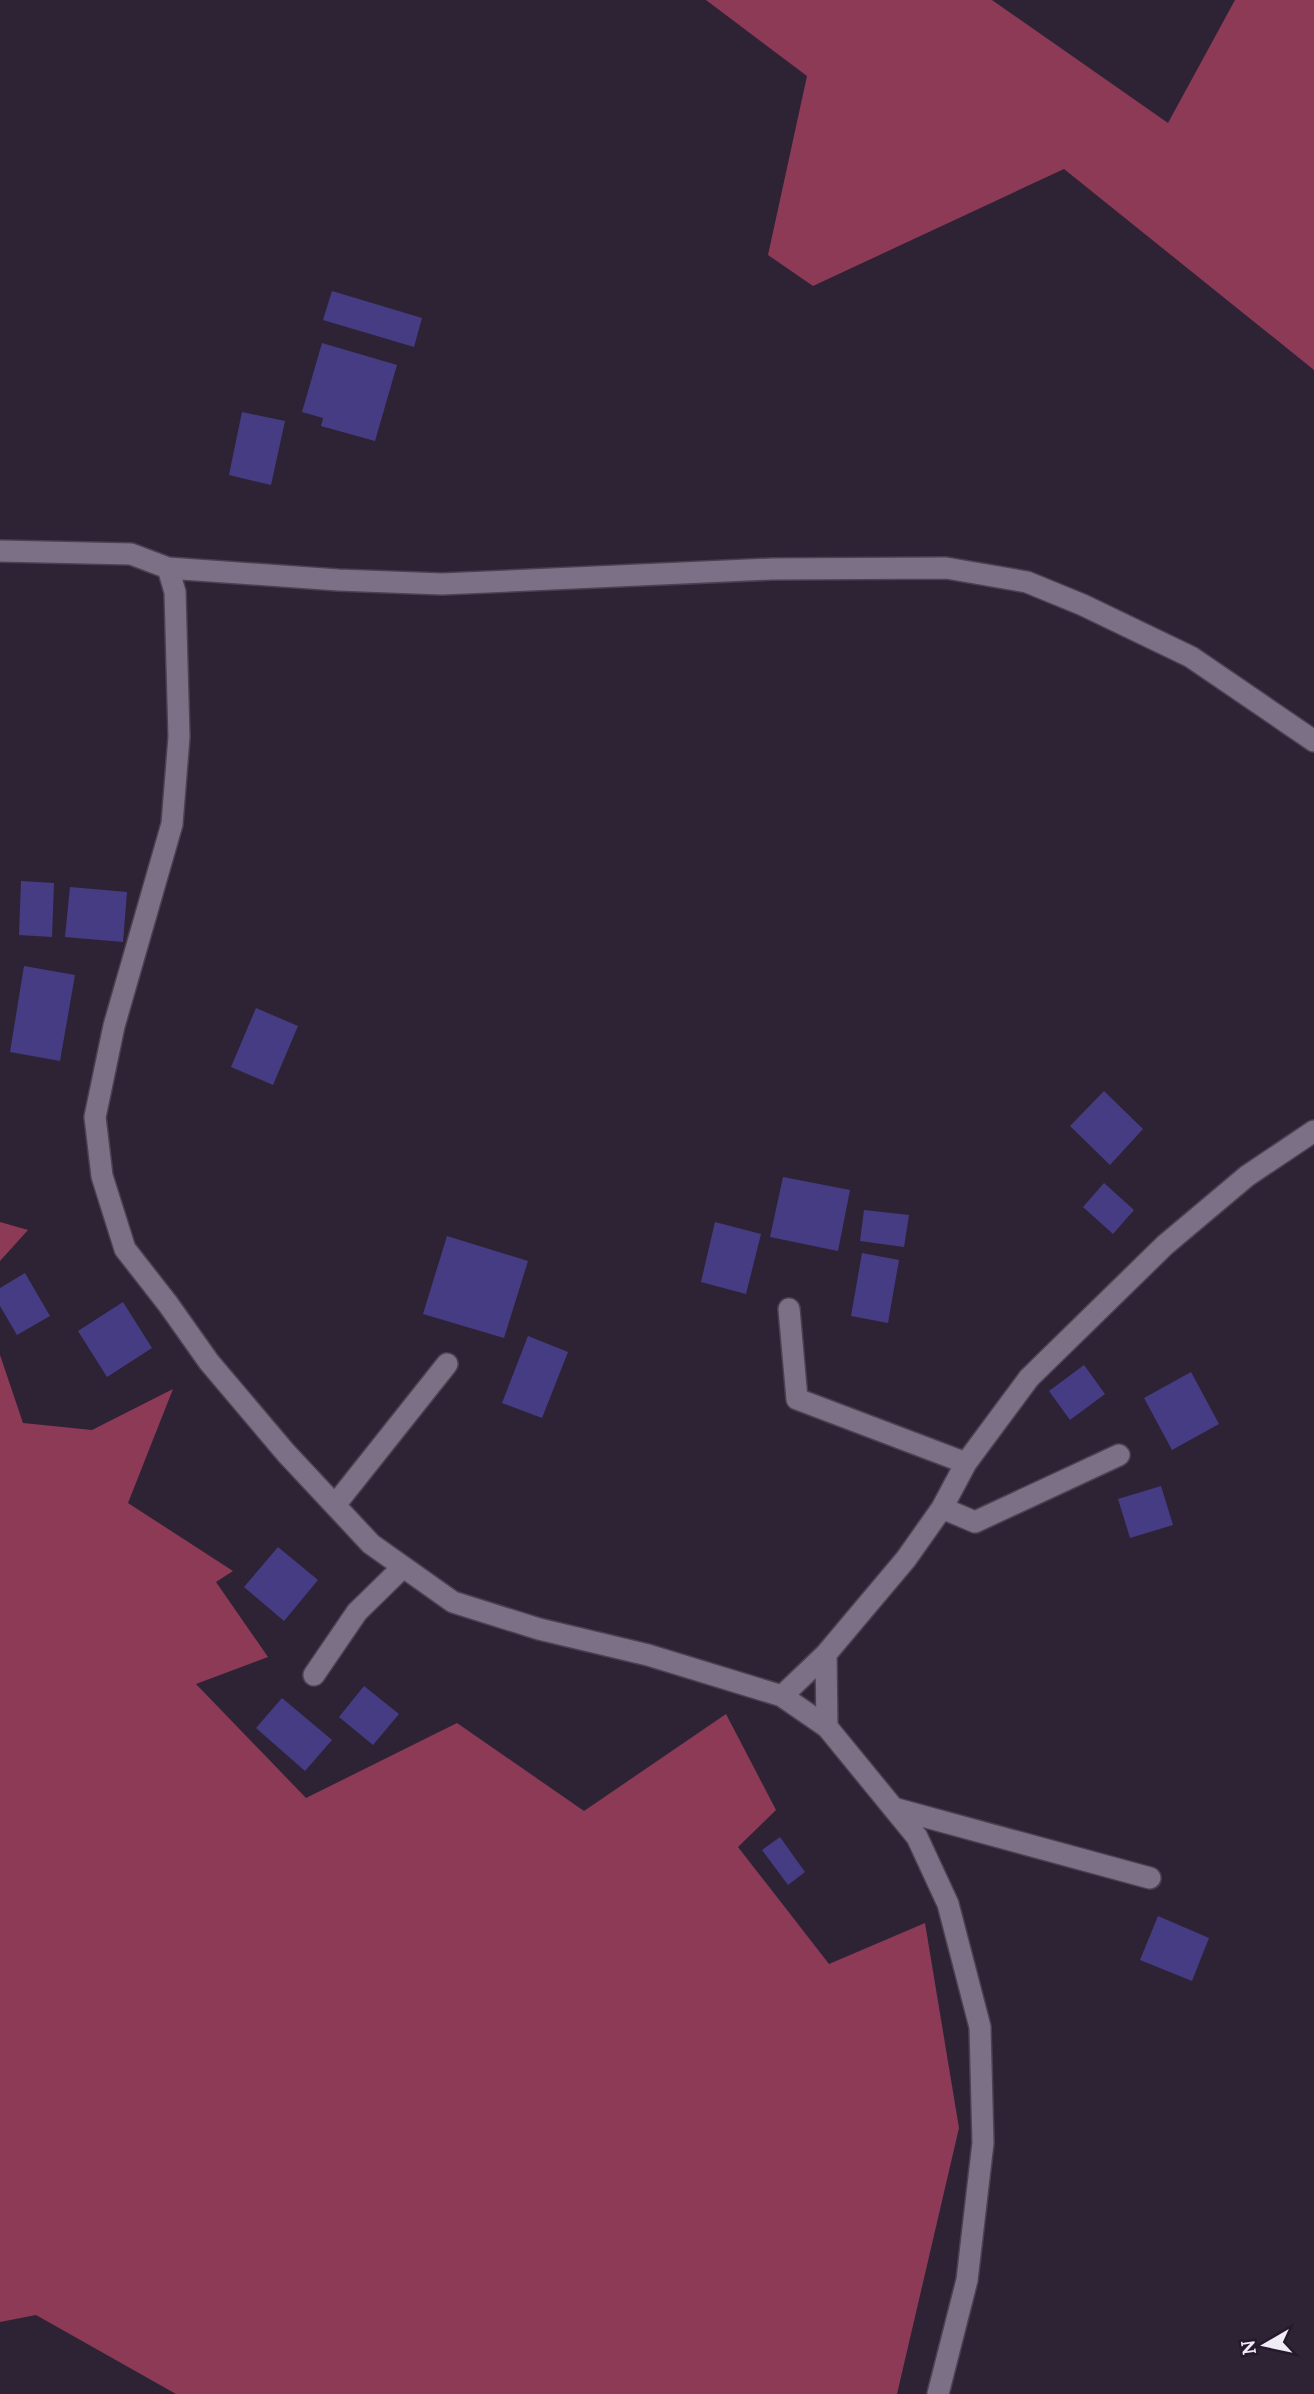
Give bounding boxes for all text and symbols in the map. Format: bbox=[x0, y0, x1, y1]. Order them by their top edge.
north arrow bbox=[1230, 2310, 1300, 2380]
text: N bbox=[1235, 2338, 1261, 2357]

